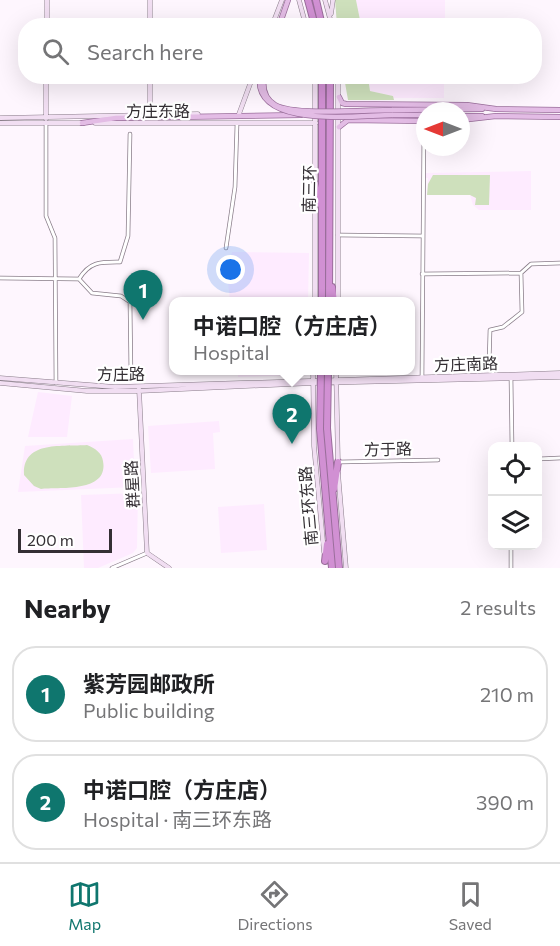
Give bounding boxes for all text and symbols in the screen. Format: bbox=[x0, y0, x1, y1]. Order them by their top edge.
search box bbox=[18, 18, 542, 84]
icon: search bbox=[39, 35, 72, 68]
text: Search here bbox=[87, 38, 203, 65]
street label: 方庄东路 bbox=[126, 101, 190, 120]
north arrow bbox=[416, 102, 470, 156]
street label: 南三环 bbox=[299, 165, 318, 213]
your location bbox=[216, 255, 245, 284]
pin: 1 bbox=[124, 270, 162, 320]
popup bbox=[169, 297, 415, 375]
text: 中诺口腔（方庄店） bbox=[193, 312, 391, 339]
text: Hospital bbox=[193, 340, 270, 364]
street label: 方庄南路 bbox=[434, 353, 498, 374]
street label: 方庄路 bbox=[97, 364, 145, 383]
pin: 2 bbox=[272, 394, 312, 444]
street label: 方于路 bbox=[364, 439, 412, 458]
map controls bbox=[488, 442, 542, 550]
button: locate bbox=[488, 442, 542, 496]
street label: 群星路 bbox=[121, 460, 142, 508]
street label: 南三环东路 bbox=[295, 465, 320, 547]
button: layers bbox=[488, 496, 542, 550]
scale bar bbox=[18, 526, 112, 554]
text: 200 m bbox=[27, 530, 74, 549]
text: Nearby bbox=[24, 592, 111, 623]
text: 2 results bbox=[460, 595, 536, 619]
text: 紫芳园邮政所 bbox=[83, 670, 215, 697]
text: 1 bbox=[41, 682, 50, 706]
text: 210 m bbox=[480, 682, 534, 706]
text: Public building bbox=[83, 698, 215, 722]
text: 中诺口腔（方庄店） bbox=[83, 776, 281, 803]
text: 2 bbox=[40, 790, 51, 814]
text: 390 m bbox=[476, 790, 534, 814]
text: Hospital · 南三环东路 bbox=[83, 807, 272, 831]
tab: Map bbox=[68, 878, 101, 933]
tab: Directions bbox=[237, 878, 312, 933]
tab: Saved bbox=[449, 878, 492, 933]

